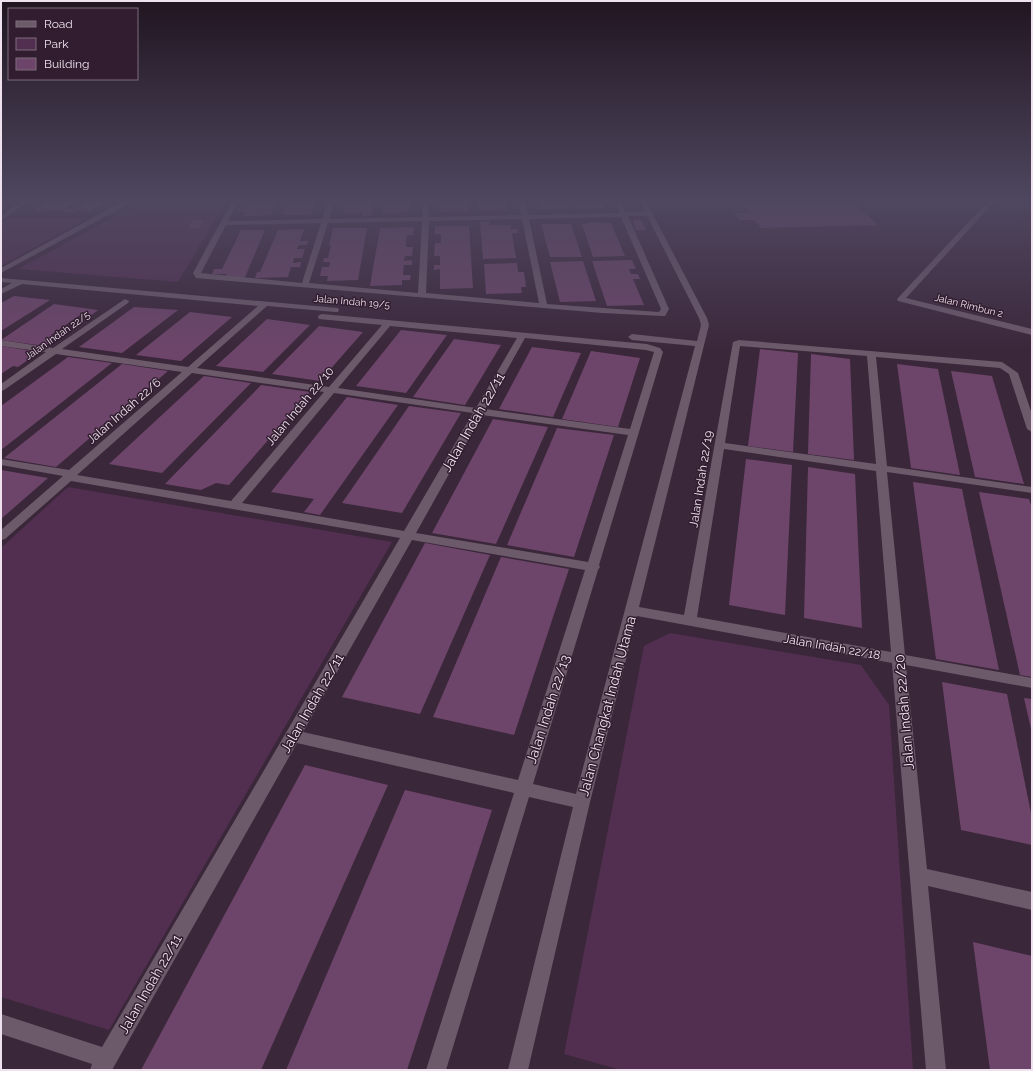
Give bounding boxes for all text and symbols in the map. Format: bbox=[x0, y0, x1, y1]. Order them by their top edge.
legend bbox=[8, 8, 138, 80]
text: Road bbox=[44, 17, 73, 31]
text: Park bbox=[44, 37, 69, 51]
text: Building bbox=[44, 57, 90, 71]
street label: Jalan Rimbun 2 bbox=[933, 292, 1004, 319]
street label: Jalan Indah 19/5 bbox=[313, 293, 391, 310]
street label: Jalan Indah 22/5 bbox=[23, 309, 92, 362]
street label: Jalan Indah 22/10 bbox=[263, 364, 337, 448]
street label: Jalan Indah 22/11 bbox=[438, 370, 508, 474]
street label: Jalan Indah 22/6 bbox=[84, 375, 164, 447]
street label: Jalan Indah 22/19 bbox=[686, 430, 716, 528]
street label: Jalan Changkat Indah Utama bbox=[575, 614, 639, 798]
street label: Jalan Indah 22/18 bbox=[783, 632, 881, 662]
street label: Jalan Indah 22/11 bbox=[277, 651, 347, 755]
street label: Jalan Indah 22/13 bbox=[523, 653, 573, 765]
street label: Jalan Indah 22/20 bbox=[891, 654, 917, 770]
street label: Jalan Indah 22/11 bbox=[115, 932, 185, 1036]

